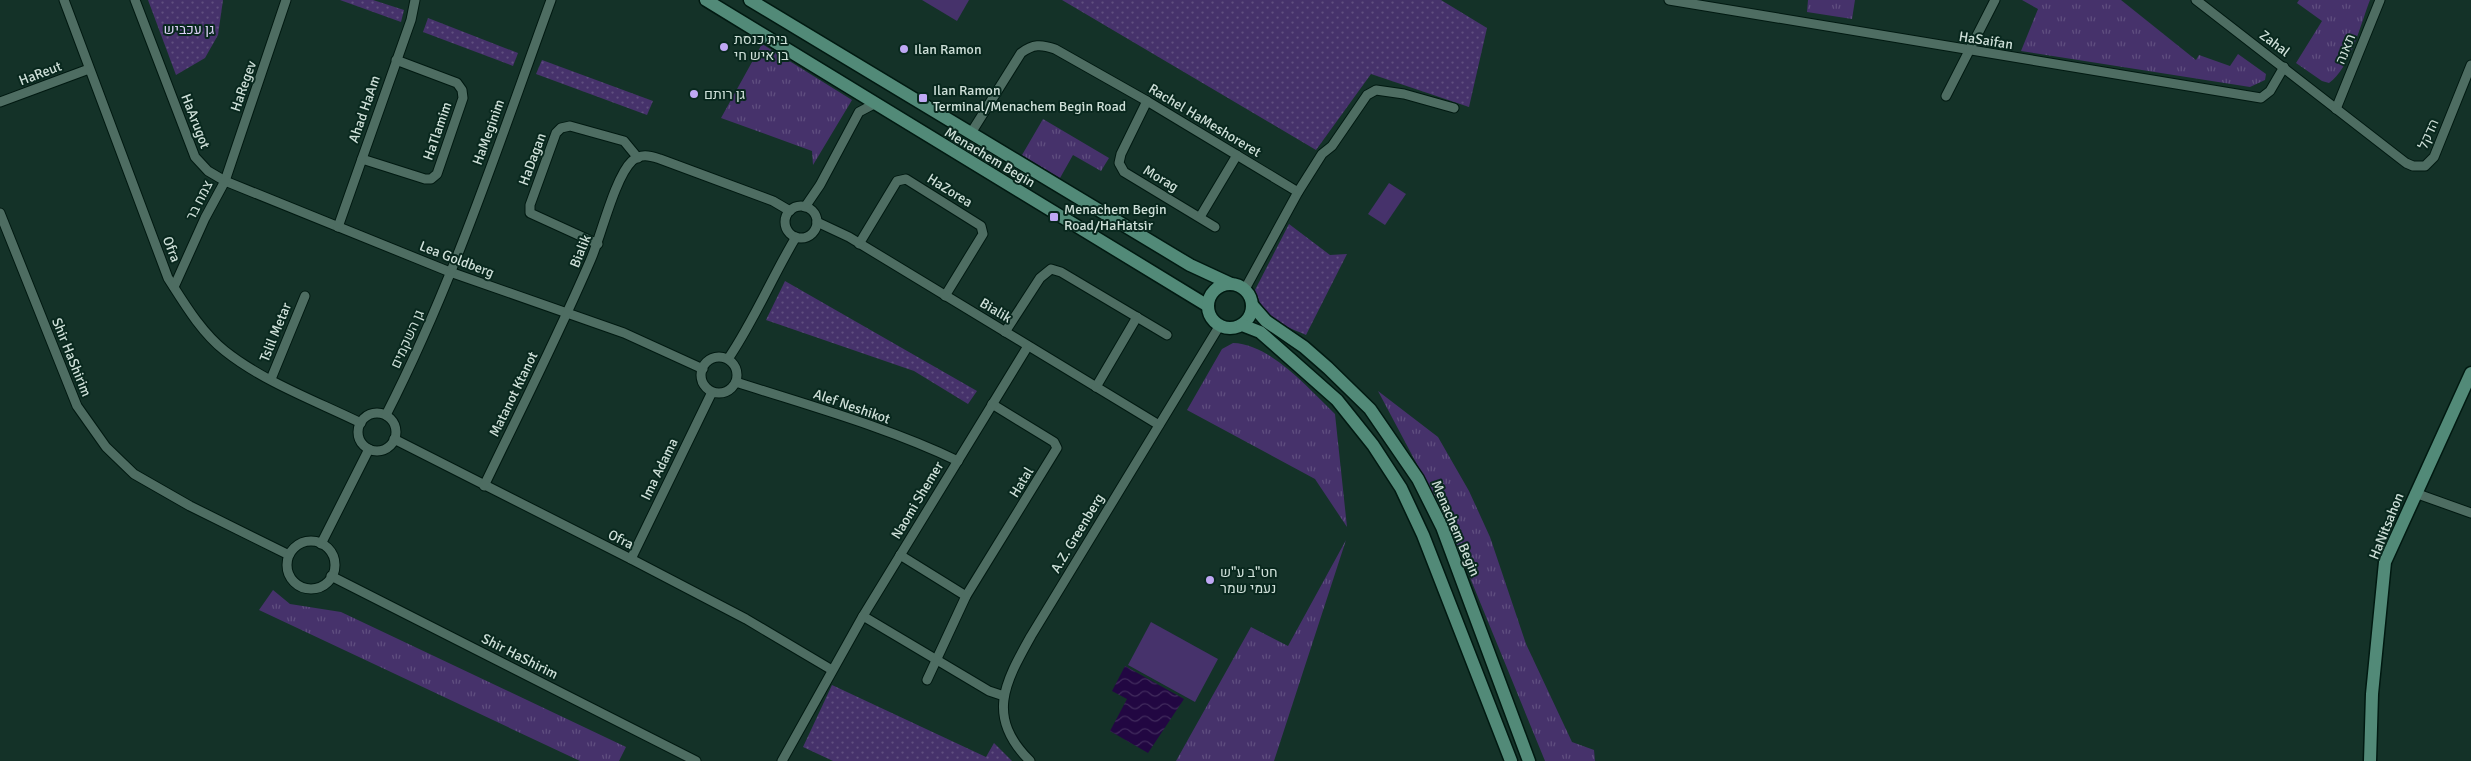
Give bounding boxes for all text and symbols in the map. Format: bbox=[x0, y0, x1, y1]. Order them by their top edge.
park label: גן עכביש bbox=[164, 21, 214, 38]
street label: Zahal bbox=[2256, 27, 2293, 60]
street label: HaSaifan bbox=[1958, 28, 2014, 53]
place label: בית כנסת בן איש חי bbox=[734, 31, 789, 64]
street label: תאנה bbox=[2332, 32, 2359, 67]
marker: בית כנסת בן איש חי bbox=[718, 41, 730, 53]
place label: Ilan Ramon bbox=[914, 41, 982, 58]
marker: Ilan Ramon bbox=[898, 43, 910, 55]
street label: HaReut bbox=[16, 58, 64, 89]
street label: HaRegev bbox=[227, 58, 260, 114]
street label: Ahad HaAm bbox=[345, 73, 384, 145]
street label: Rachel HaMeshoreret bbox=[1145, 80, 1264, 161]
place label: Ilan Ramon Terminal/Menachem Begin Road bbox=[933, 82, 1126, 115]
place label: גן רותם bbox=[704, 86, 745, 103]
marker: גן רותם bbox=[688, 88, 700, 100]
street label: HaArugot bbox=[177, 91, 214, 151]
marker: Ilan Ramon Terminal/Menachem Begin Road bbox=[917, 92, 929, 104]
street label: HaMeginim bbox=[469, 97, 508, 167]
street label: HaTlamim bbox=[420, 100, 455, 163]
street label: הדקל bbox=[2414, 116, 2443, 152]
street label: Menachem Begin bbox=[941, 124, 1038, 191]
street label: HaDagan bbox=[515, 131, 550, 188]
street label: Morag bbox=[1140, 162, 1181, 195]
street label: HaZorea bbox=[924, 170, 976, 211]
street label: צמח בר bbox=[182, 177, 217, 223]
place label: Menachem Begin Road/HaHatsir bbox=[1064, 201, 1167, 234]
marker: Menachem Begin Road/HaHatsir bbox=[1048, 211, 1060, 223]
street label: Bialik bbox=[566, 232, 595, 270]
street label: Ofra bbox=[159, 234, 184, 265]
street label: Lea Goldberg bbox=[417, 237, 497, 281]
street label: Bialik bbox=[977, 294, 1015, 327]
street label: Tslil Metar bbox=[256, 299, 295, 364]
street label: גן השקמים bbox=[387, 307, 428, 371]
street label: Shir HaShirim bbox=[48, 315, 95, 399]
street label: Matanot Ktanot bbox=[485, 349, 541, 440]
street label: Alef Neshikot bbox=[811, 385, 893, 428]
street label: Ima Adama bbox=[637, 436, 682, 503]
street label: Naomi Shemer bbox=[888, 458, 948, 542]
street label: Hatal bbox=[1006, 464, 1037, 501]
street label: Menachem Begin bbox=[1428, 478, 1483, 579]
street label: A.Z. Greenberg bbox=[1047, 490, 1108, 576]
street label: HaNitsahon bbox=[2365, 490, 2408, 562]
street label: Ofra bbox=[605, 526, 636, 553]
place label: חט"ב ע"ש נעמי שמר bbox=[1220, 564, 1278, 597]
marker: חט"ב ע"ש נעמי שמר bbox=[1204, 574, 1216, 586]
street label: Shir HaShirim bbox=[479, 630, 561, 683]

